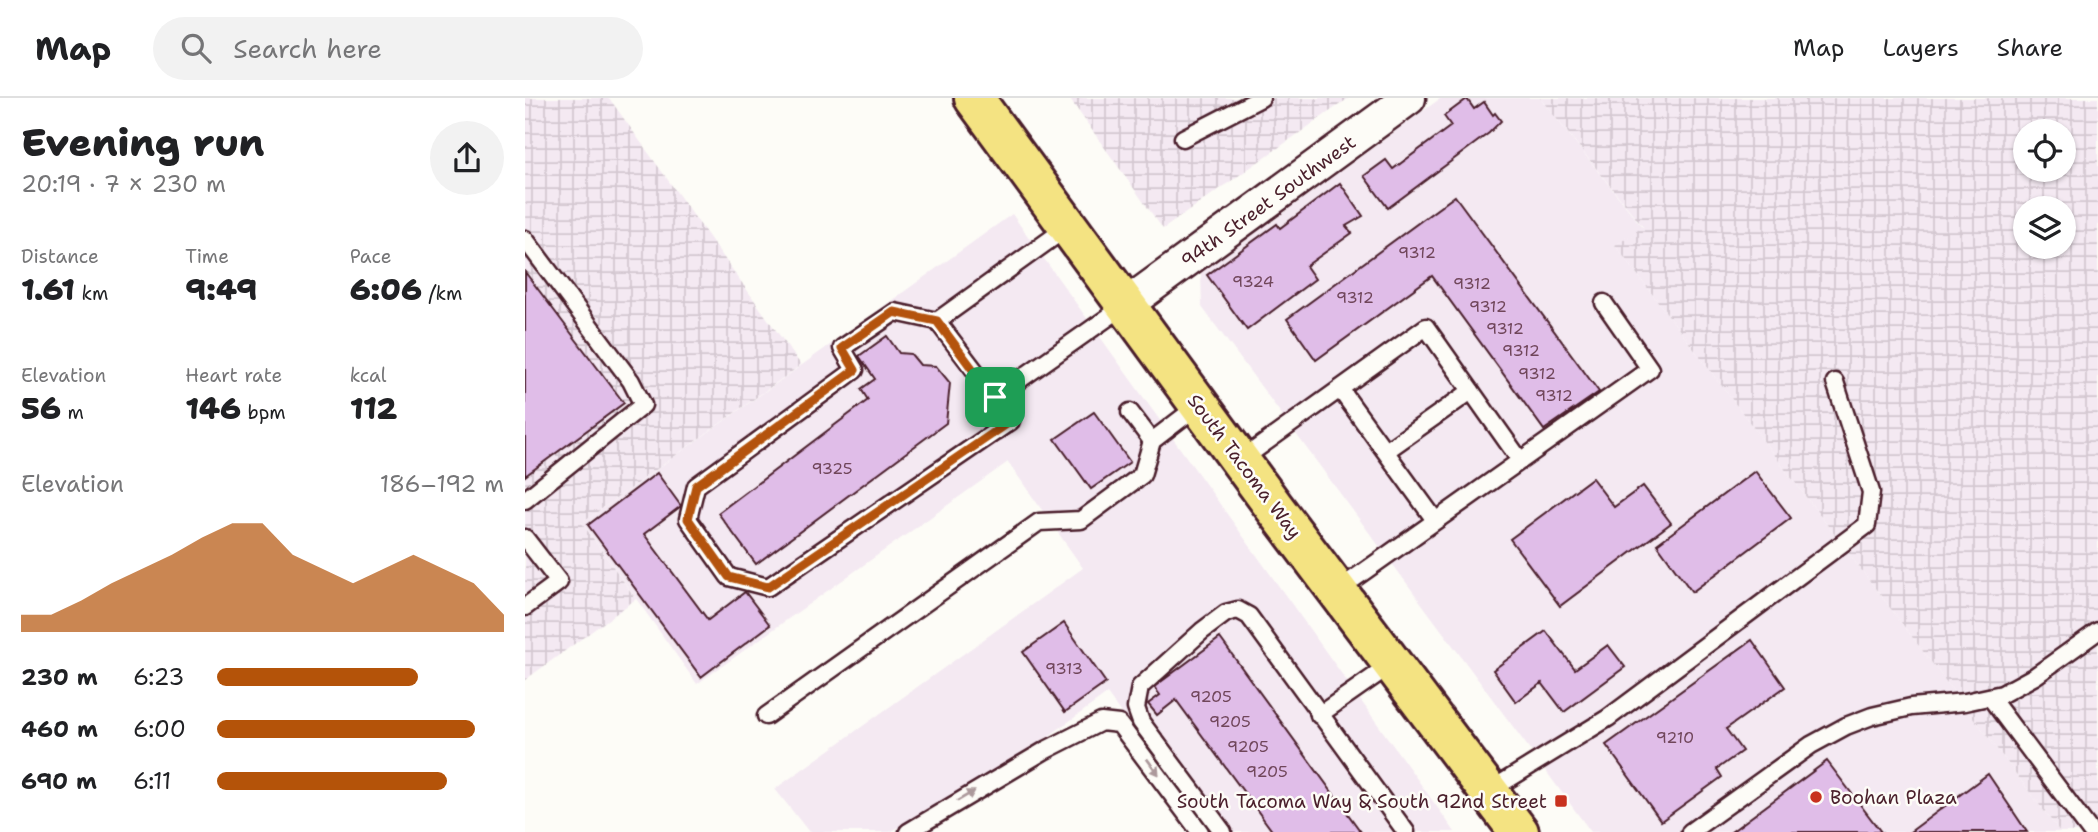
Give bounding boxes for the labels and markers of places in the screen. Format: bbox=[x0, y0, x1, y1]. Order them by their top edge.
pin bbox=[965, 367, 1025, 427]
place label: Boohan Plaza bbox=[1830, 785, 1957, 810]
place label: South Tacoma Way & South 92nd Street bbox=[1177, 789, 1547, 814]
marker: Boohan Plaza bbox=[1808, 789, 1824, 805]
marker: South Tacoma Way & South 92nd Street bbox=[1553, 793, 1569, 809]

